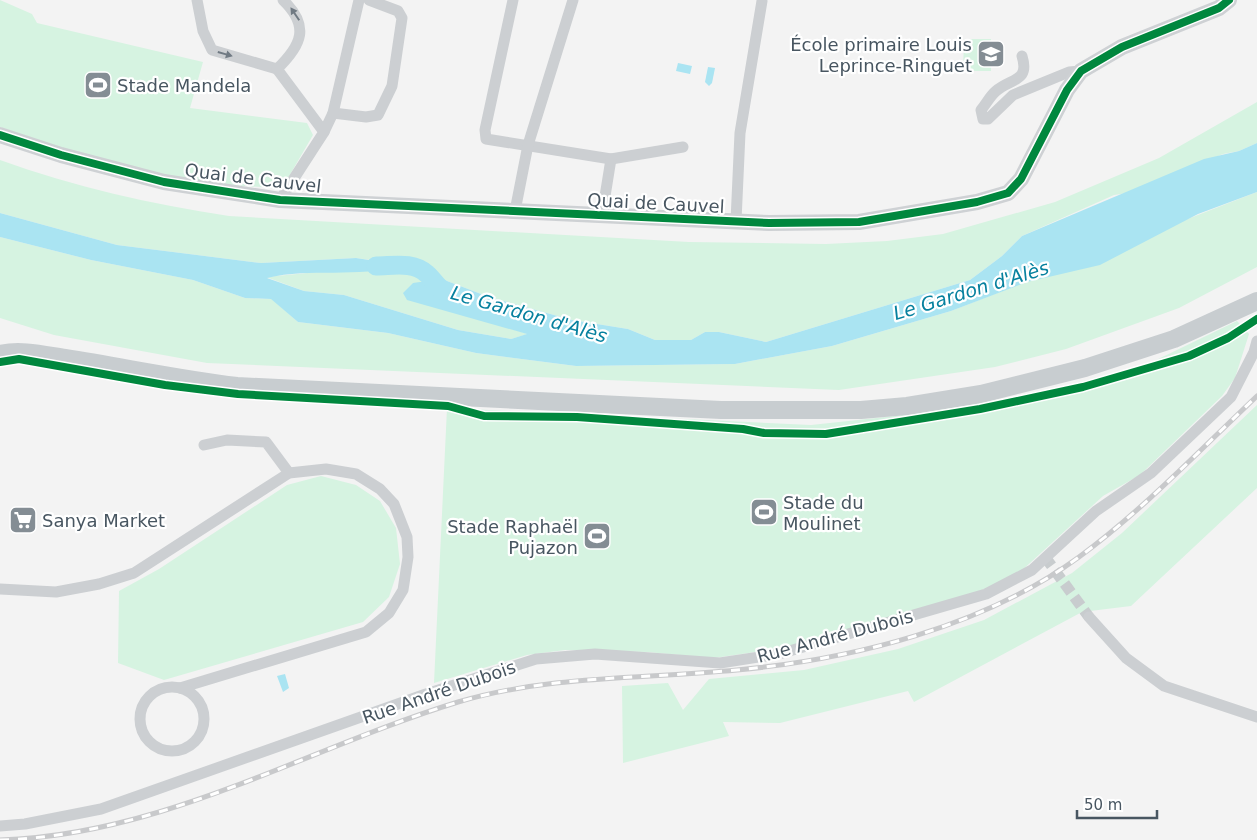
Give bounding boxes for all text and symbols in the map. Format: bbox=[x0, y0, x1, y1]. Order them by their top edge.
one-way arrow bbox=[290, 7, 300, 21]
place label: École primaire Louis Leprince-Ringuet bbox=[790, 34, 972, 76]
school or university icon: École primaire Louis Leprince-Ringuet bbox=[976, 39, 1006, 69]
one-way arrow bbox=[217, 50, 232, 58]
sports icon: Stade Mandela bbox=[83, 70, 113, 100]
place label: Stade Mandela bbox=[117, 75, 251, 96]
street label: Quai de Cauvel bbox=[184, 159, 322, 197]
street label: Quai de Cauvel bbox=[587, 189, 725, 217]
water label: Le Gardon d'Alès bbox=[891, 256, 1051, 324]
water label: Le Gardon d'Alès bbox=[448, 281, 610, 347]
place label: Stade du Moulinet bbox=[783, 492, 864, 534]
sports icon: Stade du Moulinet bbox=[749, 497, 779, 527]
supermarket icon: Sanya Market bbox=[8, 505, 38, 535]
place label: Sanya Market bbox=[42, 510, 165, 531]
place label: Stade Raphaël Pujazon bbox=[447, 516, 578, 558]
sports icon: Stade Raphaël Pujazon bbox=[582, 521, 612, 551]
street label: Rue André Dubois bbox=[755, 605, 915, 667]
street label: Rue André Dubois bbox=[359, 656, 519, 728]
scale bar bbox=[1077, 788, 1157, 820]
text: 50 m bbox=[1084, 796, 1122, 814]

